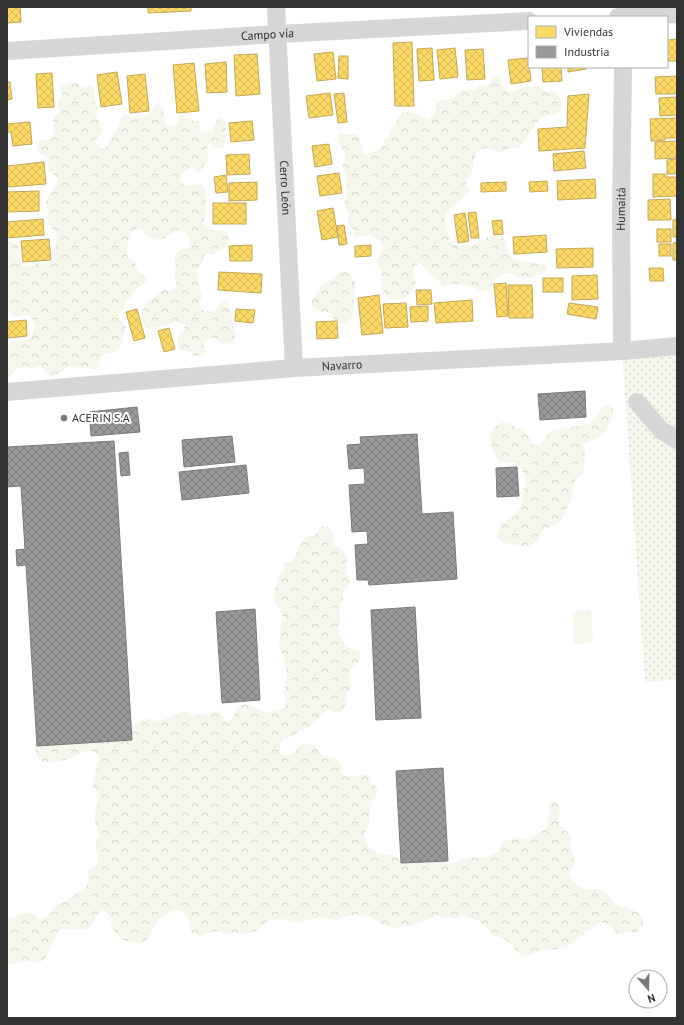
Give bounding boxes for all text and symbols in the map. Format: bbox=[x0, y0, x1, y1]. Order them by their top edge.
legend bbox=[528, 16, 668, 68]
text: Viviendas bbox=[563, 24, 613, 39]
street label: Campo vía bbox=[240, 25, 295, 43]
text: Industria bbox=[564, 44, 609, 59]
street label: Cerro León bbox=[277, 160, 294, 216]
street label: Humaitá bbox=[613, 187, 628, 231]
street label: Navarro bbox=[321, 356, 362, 374]
place label: ACERIN S.A bbox=[72, 410, 130, 425]
marker: ACERIN S.A bbox=[59, 413, 69, 423]
north arrow bbox=[628, 969, 668, 1009]
text: N bbox=[646, 991, 657, 1006]

